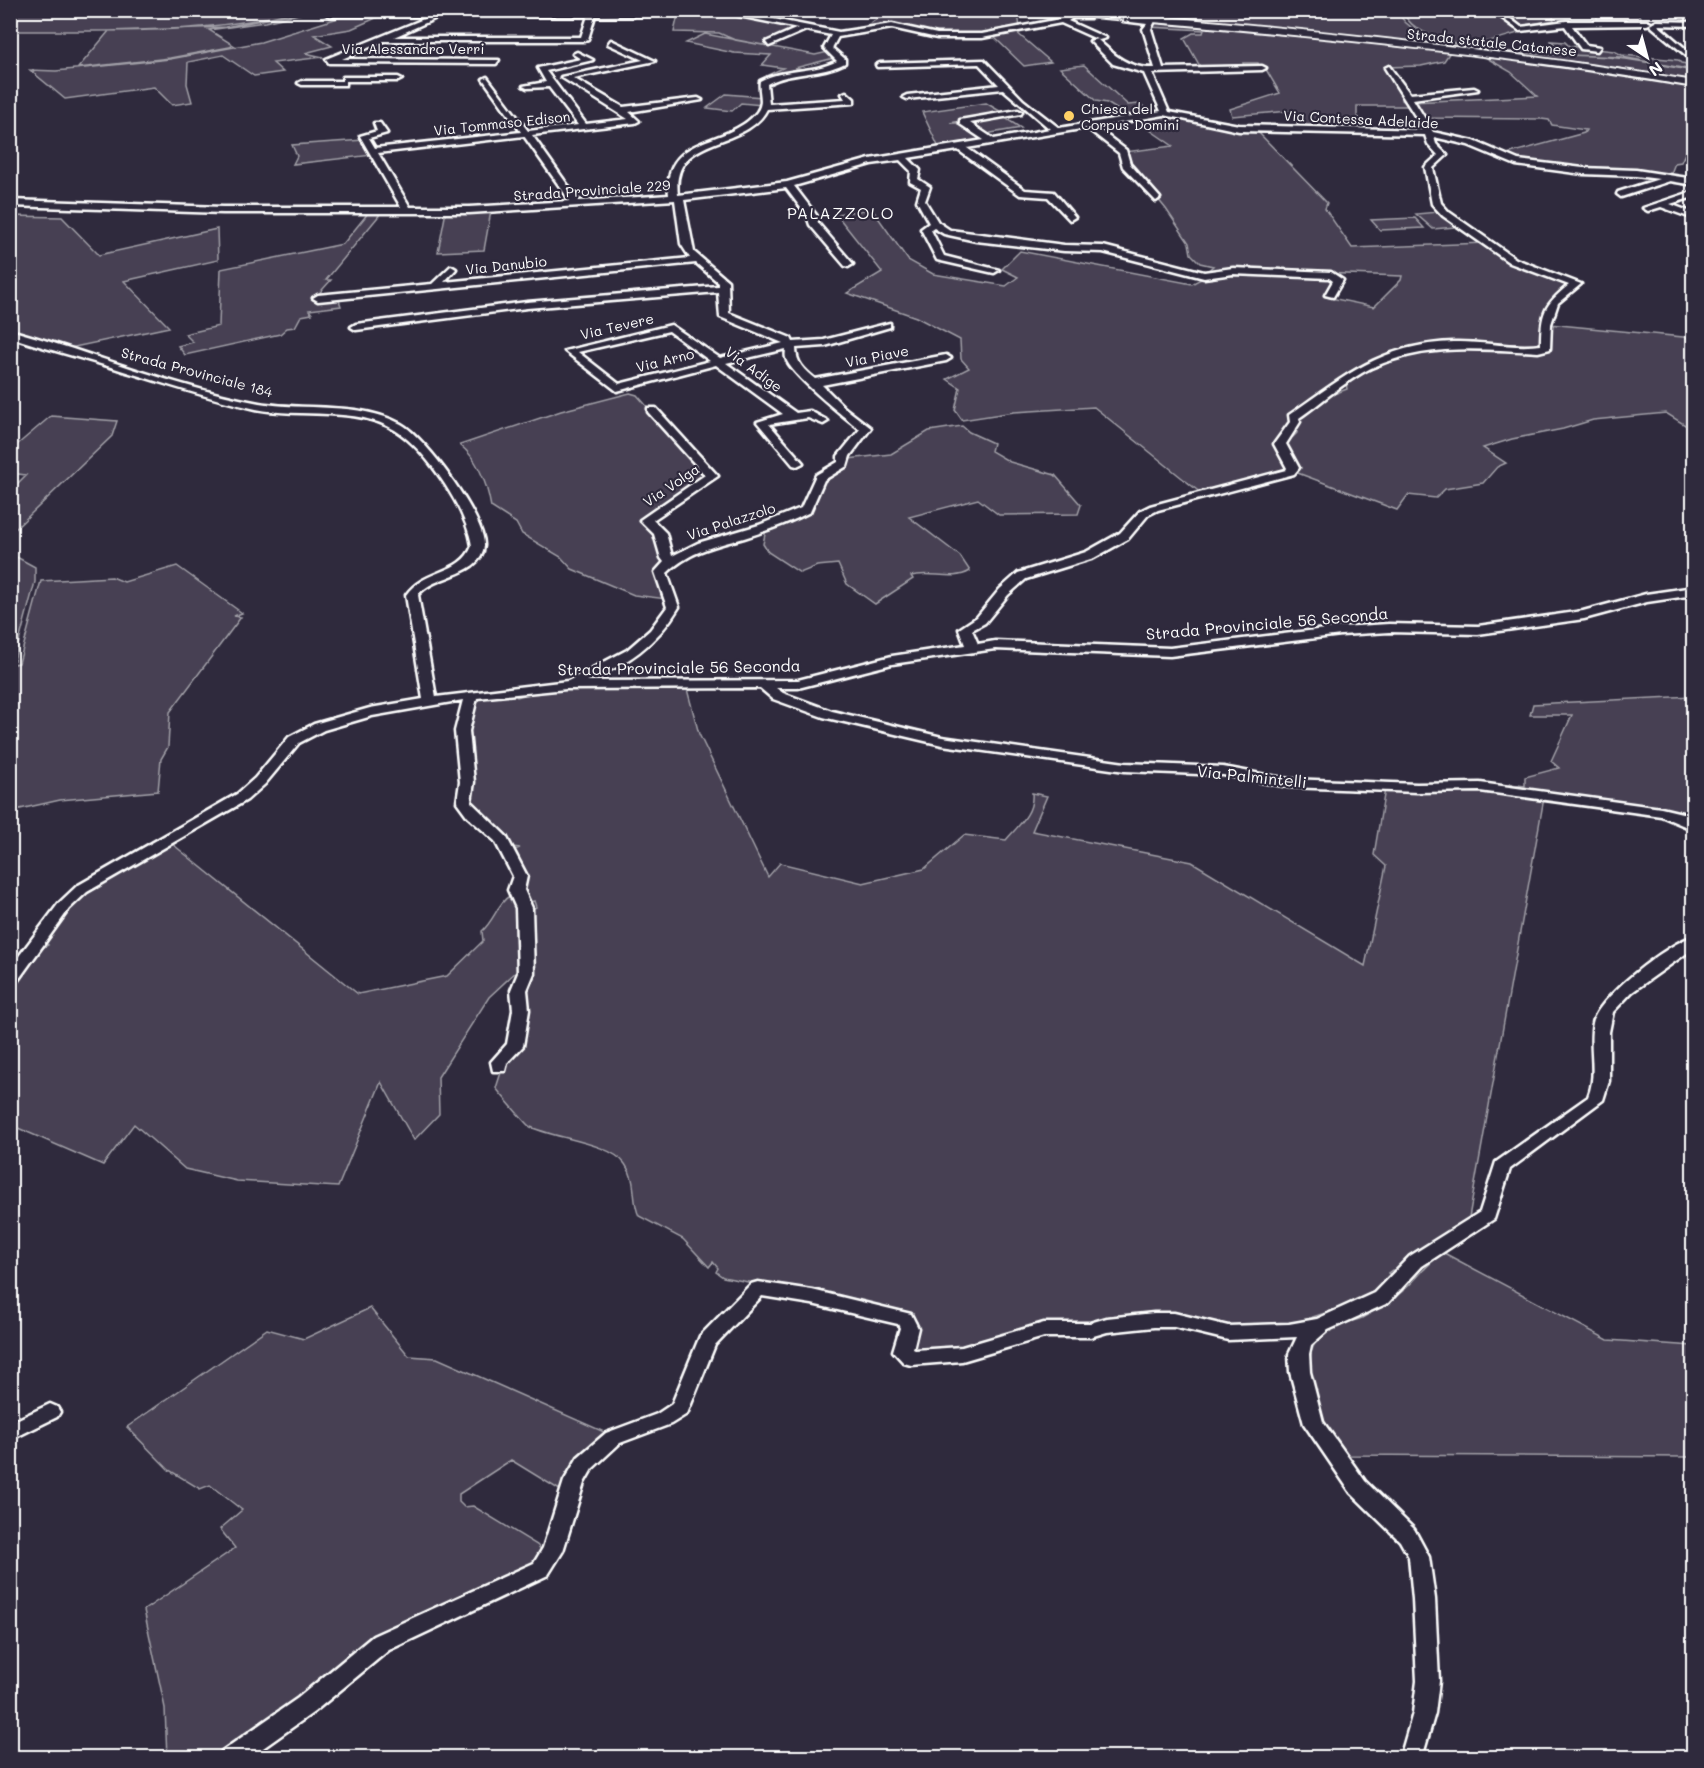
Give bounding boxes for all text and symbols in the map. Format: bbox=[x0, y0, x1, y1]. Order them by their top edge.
street label: Strada statale Catanese bbox=[1406, 24, 1578, 60]
north arrow bbox=[1617, 27, 1677, 87]
street label: Via Alessandro Verri bbox=[341, 39, 485, 58]
text: N bbox=[1645, 57, 1667, 82]
place label: Chiesa del Corpus Domini bbox=[1081, 99, 1179, 134]
street label: Via Contessa Adelaide bbox=[1283, 105, 1439, 133]
street label: Via Tommaso Edison bbox=[433, 106, 571, 140]
marker: Chiesa del Corpus Domini bbox=[1062, 109, 1076, 123]
street label: Strada Provinciale 229 bbox=[513, 175, 671, 205]
district label: PALAZZOLO bbox=[787, 202, 895, 223]
street label: Via Danubio bbox=[464, 251, 548, 279]
street label: Via Tevere bbox=[578, 308, 656, 344]
street label: Via Piave bbox=[844, 341, 910, 371]
street label: Via Adige bbox=[722, 342, 786, 396]
street label: Strada Provinciale 184 bbox=[119, 343, 276, 402]
street label: Via Arno bbox=[634, 344, 696, 376]
street label: Via Volga bbox=[639, 459, 703, 511]
street label: Via Palazzolo bbox=[684, 498, 778, 544]
street label: Strada Provinciale 56 Seconda bbox=[1145, 602, 1389, 644]
street label: Strada Provinciale 56 Seconda bbox=[557, 654, 801, 680]
street label: Via Palmintelli bbox=[1196, 760, 1308, 792]

